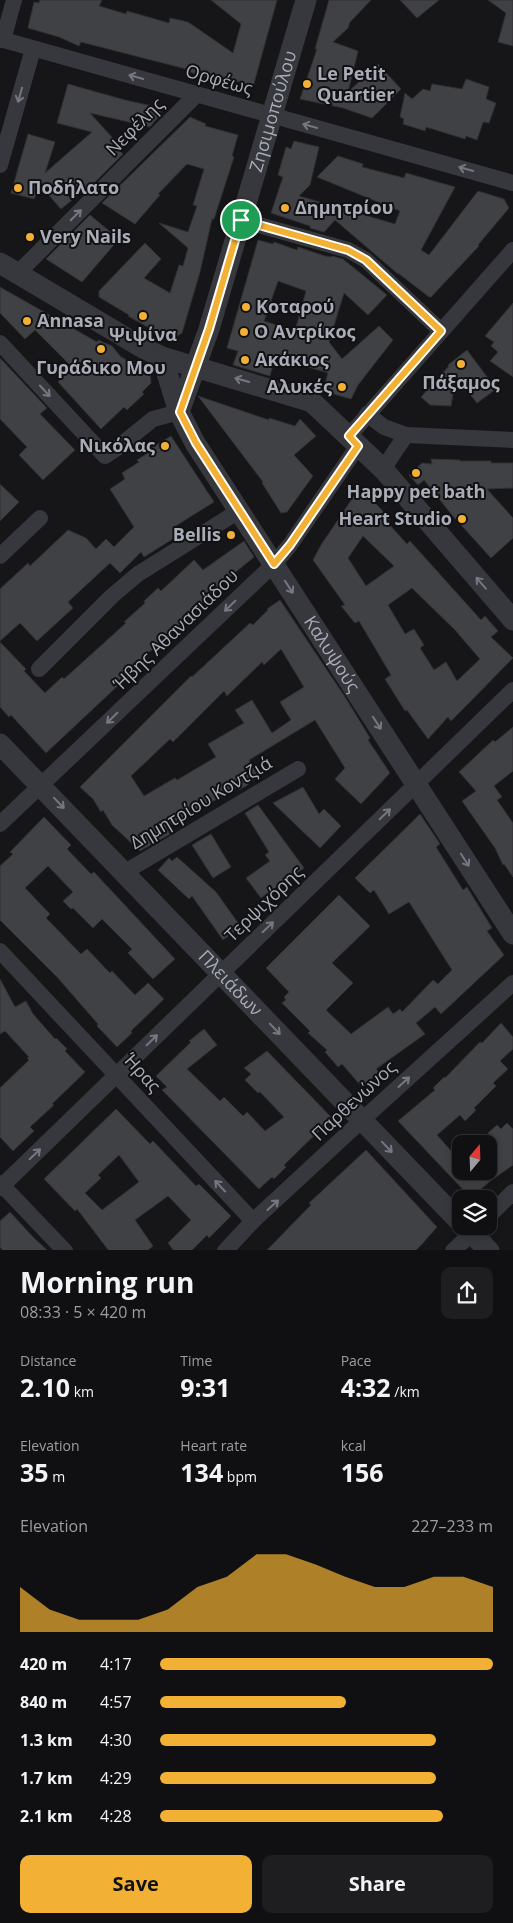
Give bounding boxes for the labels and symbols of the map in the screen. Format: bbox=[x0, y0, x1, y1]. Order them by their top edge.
street label: Ζησιμοπούλου bbox=[243, 48, 301, 175]
street label: Ορφέως bbox=[183, 58, 256, 100]
place label: Le Petit Quartier bbox=[317, 61, 394, 106]
one-way arrow bbox=[129, 72, 145, 82]
marker: Le Petit Quartier bbox=[301, 78, 313, 90]
one-way arrow bbox=[14, 87, 24, 103]
street label: Νεφέλης bbox=[100, 92, 169, 161]
one-way arrow bbox=[302, 120, 318, 130]
one-way arrow bbox=[458, 164, 474, 174]
place label: Ποδήλατο bbox=[28, 175, 119, 199]
marker: Ποδήλατο bbox=[12, 182, 24, 194]
place label: Δημητρίου bbox=[295, 195, 393, 219]
pin bbox=[220, 199, 262, 241]
marker: Δημητρίου bbox=[279, 202, 291, 214]
one-way arrow bbox=[70, 208, 82, 221]
place label: Very Nails bbox=[40, 224, 131, 248]
marker: Very Nails bbox=[24, 231, 36, 243]
place label: Κοταρού bbox=[256, 294, 334, 318]
marker: Κοταρού bbox=[240, 301, 252, 313]
place label: Annasa bbox=[37, 308, 104, 332]
marker: Ψιψίνα bbox=[137, 310, 149, 322]
marker: Annasa bbox=[21, 315, 33, 327]
place label: Ο Αντρίκος bbox=[254, 319, 356, 343]
place label: Ψιψίνα bbox=[109, 322, 177, 346]
marker: Ο Αντρίκος bbox=[238, 326, 250, 338]
marker: Γυράδικο Μου bbox=[95, 343, 107, 355]
place label: Ακάκιος bbox=[255, 347, 329, 371]
marker: Ακάκιος bbox=[239, 354, 251, 366]
place label: Γυράδικο Μου bbox=[36, 355, 166, 379]
marker: Πάξαμος bbox=[455, 358, 467, 370]
place label: Πάξαμος bbox=[422, 370, 500, 394]
one-way arrow bbox=[235, 374, 251, 384]
place label: Αλυκές bbox=[267, 374, 332, 398]
marker: Αλυκές bbox=[336, 381, 348, 393]
one-way arrow bbox=[39, 385, 51, 398]
place label: Νικόλας bbox=[79, 433, 155, 457]
marker: Νικόλας bbox=[159, 440, 171, 452]
marker: Happy pet bath bbox=[410, 467, 422, 479]
place label: Happy pet bath bbox=[347, 479, 485, 503]
place label: Heart Studio bbox=[338, 506, 452, 530]
marker: Heart Studio bbox=[456, 513, 468, 525]
place label: Bellis bbox=[173, 522, 221, 546]
marker: Bellis bbox=[225, 529, 237, 541]
street label: Ήβης Αθανασιάδου bbox=[107, 563, 243, 696]
one-way arrow bbox=[475, 577, 487, 590]
one-way arrow bbox=[284, 579, 294, 593]
one-way arrow bbox=[223, 600, 236, 612]
street label: Καλυψούς bbox=[299, 611, 366, 697]
one-way arrow bbox=[106, 712, 118, 724]
one-way arrow bbox=[372, 716, 382, 730]
street label: Δημητρίου Κοντζιά bbox=[125, 750, 276, 854]
one-way arrow bbox=[53, 797, 65, 810]
one-way arrow bbox=[379, 808, 391, 820]
one-way arrow bbox=[460, 852, 470, 866]
street label: Τερψιχόρης bbox=[219, 860, 308, 947]
one-way arrow bbox=[262, 921, 275, 933]
street label: Πλειάδων bbox=[194, 944, 269, 1021]
one-way arrow bbox=[269, 1023, 281, 1036]
one-way arrow bbox=[145, 1035, 157, 1047]
street label: Ήρας bbox=[118, 1047, 167, 1097]
street label: Παρθενώνος bbox=[306, 1055, 401, 1146]
one-way arrow bbox=[398, 1076, 411, 1088]
north arrow bbox=[452, 1135, 498, 1180]
one-way arrow bbox=[381, 1140, 393, 1153]
one-way arrow bbox=[29, 1147, 41, 1160]
one-way arrow bbox=[214, 1179, 226, 1192]
one-way arrow bbox=[266, 1199, 279, 1210]

